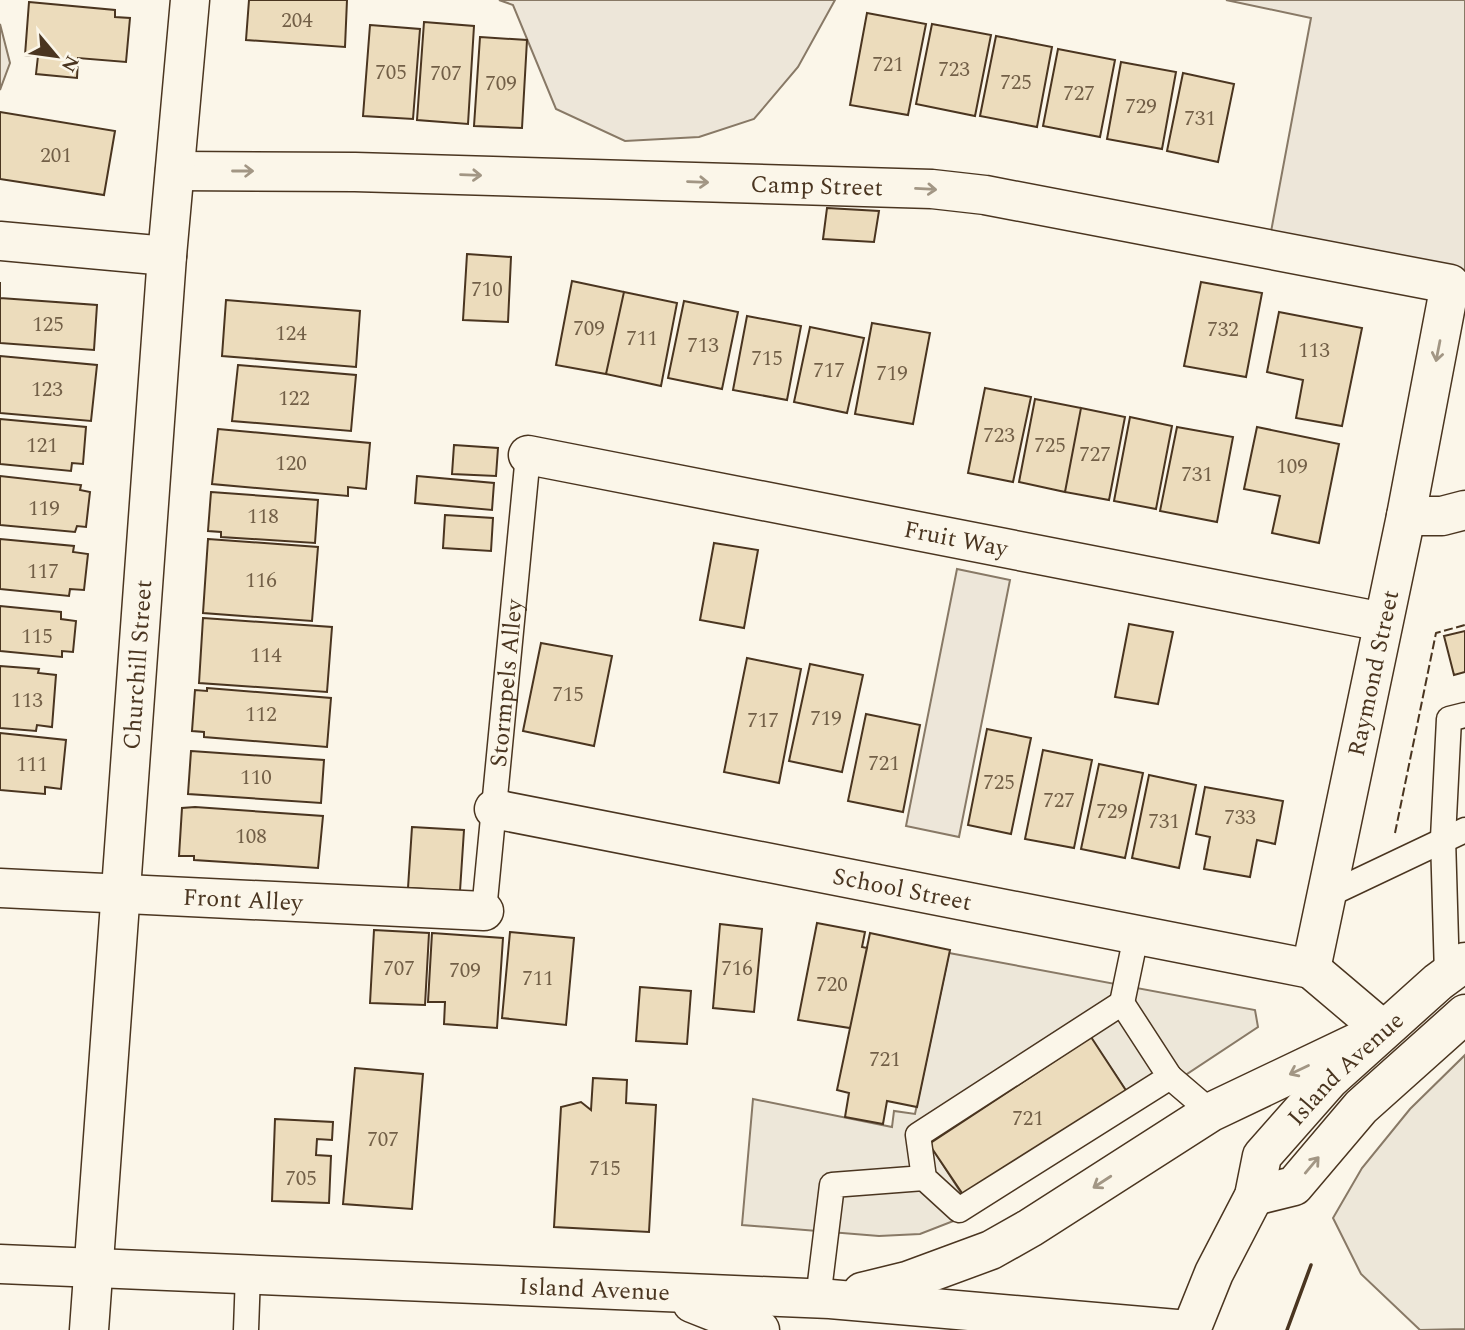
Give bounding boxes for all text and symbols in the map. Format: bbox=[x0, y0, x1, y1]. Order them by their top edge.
house number: 204 bbox=[281, 5, 313, 37]
north arrow bbox=[21, 21, 91, 91]
house number: 721 bbox=[872, 49, 904, 81]
text: N bbox=[53, 50, 86, 77]
house number: 723 bbox=[938, 54, 970, 86]
house number: 705 bbox=[375, 57, 407, 89]
house number: 707 bbox=[430, 58, 462, 90]
house number: 725 bbox=[1000, 67, 1032, 99]
house number: 709 bbox=[485, 68, 517, 100]
house number: 727 bbox=[1063, 78, 1095, 110]
house number: 729 bbox=[1125, 91, 1157, 123]
house number: 731 bbox=[1184, 103, 1216, 135]
house number: 201 bbox=[40, 140, 72, 172]
one-way arrow bbox=[232, 164, 255, 178]
street label: Camp Street bbox=[750, 167, 883, 207]
one-way arrow bbox=[459, 169, 482, 182]
one-way arrow bbox=[687, 175, 710, 188]
one-way arrow bbox=[914, 183, 937, 196]
house number: 710 bbox=[471, 274, 503, 306]
house number: 125 bbox=[32, 309, 64, 341]
house number: 709 bbox=[573, 313, 605, 345]
house number: 732 bbox=[1207, 314, 1239, 346]
house number: 124 bbox=[275, 318, 307, 350]
house number: 711 bbox=[626, 323, 658, 355]
house number: 713 bbox=[687, 330, 719, 362]
house number: 113 bbox=[1298, 335, 1330, 367]
one-way arrow bbox=[1430, 339, 1444, 362]
house number: 715 bbox=[751, 343, 783, 375]
house number: 717 bbox=[813, 355, 845, 387]
house number: 719 bbox=[876, 358, 908, 390]
house number: 123 bbox=[31, 374, 63, 406]
house number: 122 bbox=[278, 383, 310, 415]
house number: 723 bbox=[983, 420, 1015, 452]
house number: 121 bbox=[26, 430, 58, 462]
house number: 725 bbox=[1034, 430, 1066, 462]
house number: 727 bbox=[1079, 439, 1111, 471]
house number: 120 bbox=[275, 448, 307, 480]
house number: 109 bbox=[1276, 451, 1308, 483]
house number: 731 bbox=[1181, 459, 1213, 491]
house number: 119 bbox=[28, 493, 60, 525]
house number: 118 bbox=[247, 501, 279, 533]
street label: Fruit Way bbox=[901, 512, 1012, 568]
house number: 117 bbox=[27, 556, 59, 588]
house number: 116 bbox=[245, 565, 277, 597]
street label: Churchill Street bbox=[114, 579, 162, 751]
street label: Raymond Street bbox=[1339, 587, 1409, 760]
street label: Stormpels Alley bbox=[481, 596, 533, 769]
house number: 115 bbox=[21, 621, 53, 653]
house number: 114 bbox=[250, 640, 282, 672]
house number: 715 bbox=[552, 679, 584, 711]
house number: 113 bbox=[11, 685, 43, 717]
house number: 112 bbox=[245, 699, 277, 731]
house number: 719 bbox=[810, 703, 842, 735]
house number: 717 bbox=[747, 705, 779, 737]
house number: 721 bbox=[868, 748, 900, 780]
house number: 111 bbox=[16, 749, 48, 781]
house number: 110 bbox=[240, 762, 272, 794]
house number: 725 bbox=[983, 767, 1015, 799]
house number: 727 bbox=[1043, 785, 1075, 817]
house number: 729 bbox=[1096, 796, 1128, 828]
house number: 733 bbox=[1224, 802, 1256, 834]
house number: 731 bbox=[1148, 806, 1180, 838]
house number: 108 bbox=[235, 821, 267, 853]
street label: School Street bbox=[829, 859, 975, 921]
street label: Front Alley bbox=[182, 880, 305, 921]
house number: 707 bbox=[383, 953, 415, 985]
house number: 716 bbox=[721, 953, 753, 985]
house number: 709 bbox=[449, 955, 481, 987]
house number: 711 bbox=[522, 963, 554, 995]
house number: 720 bbox=[816, 969, 848, 1001]
street label: Island Avenue bbox=[1279, 1004, 1413, 1135]
house number: 721 bbox=[869, 1044, 901, 1076]
one-way arrow bbox=[1289, 1064, 1310, 1077]
house number: 721 bbox=[1012, 1103, 1044, 1135]
house number: 707 bbox=[367, 1124, 399, 1156]
house number: 715 bbox=[589, 1153, 621, 1185]
one-way arrow bbox=[1304, 1156, 1320, 1174]
house number: 705 bbox=[285, 1163, 317, 1195]
one-way arrow bbox=[1092, 1176, 1112, 1190]
street label: Island Avenue bbox=[518, 1269, 671, 1311]

